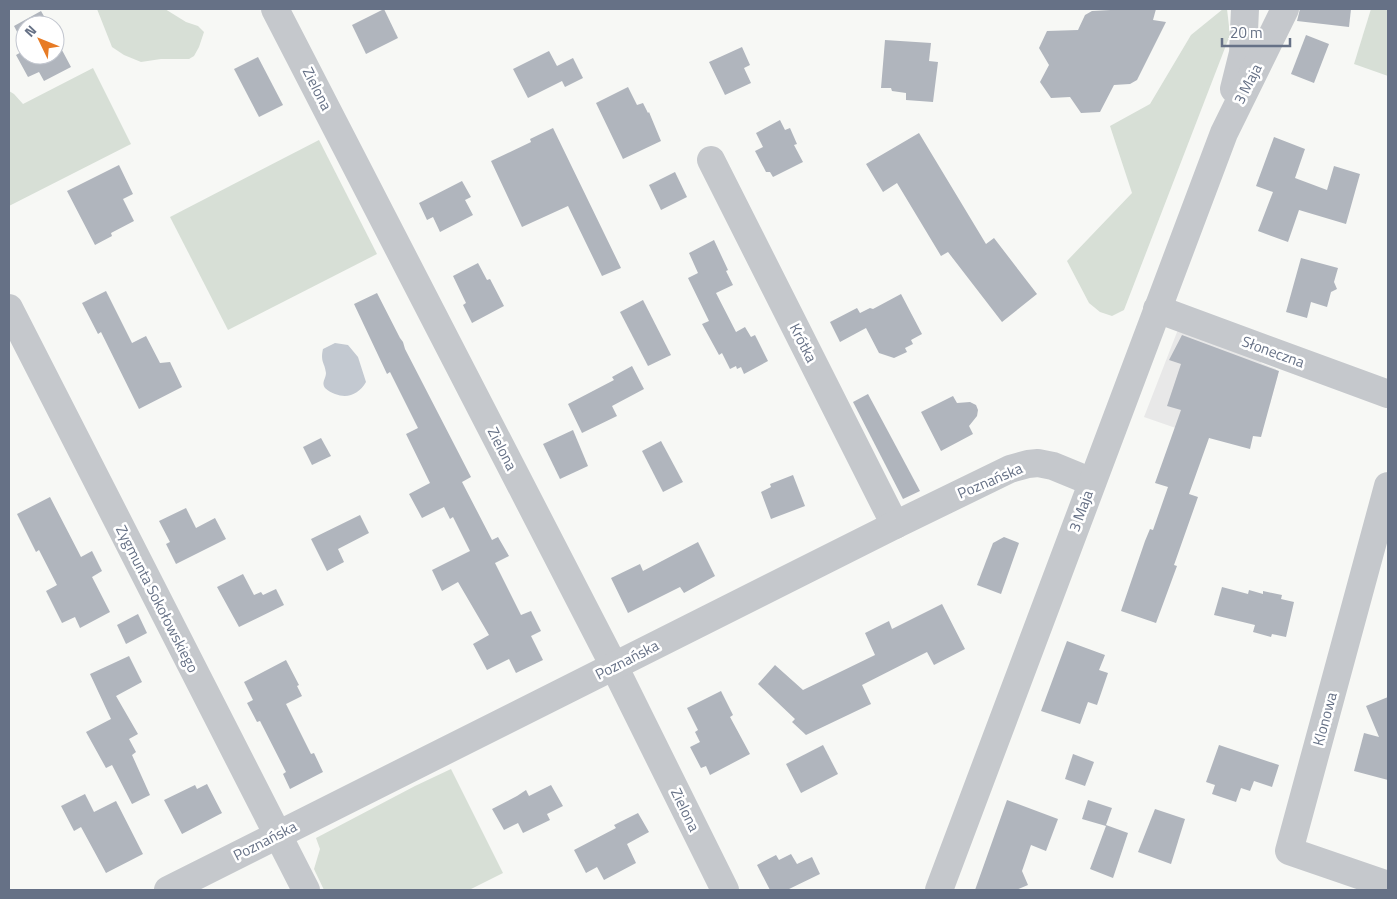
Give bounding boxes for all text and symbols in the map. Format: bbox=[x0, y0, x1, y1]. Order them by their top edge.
north arrow bbox=[15, 15, 65, 65]
scale bar bbox=[1222, 15, 1290, 47]
text: N bbox=[19, 20, 41, 42]
text: 20 m bbox=[1230, 21, 1263, 44]
street label: 3 Maja bbox=[1228, 59, 1268, 108]
street label: Zielona bbox=[297, 63, 338, 115]
street label: Krótka bbox=[784, 319, 823, 367]
street label: Słoneczna bbox=[1239, 330, 1308, 374]
street label: Zielona bbox=[482, 423, 523, 475]
street label: Poznańska bbox=[954, 456, 1026, 505]
street label: 3 Maja bbox=[1062, 486, 1099, 535]
street label: Zygmunta Sokołowskiego bbox=[110, 521, 205, 677]
street label: Poznańska bbox=[591, 633, 663, 685]
street label: Klonowa bbox=[1306, 689, 1343, 748]
street label: Zielona bbox=[665, 784, 706, 836]
street label: Poznańska bbox=[229, 814, 301, 866]

